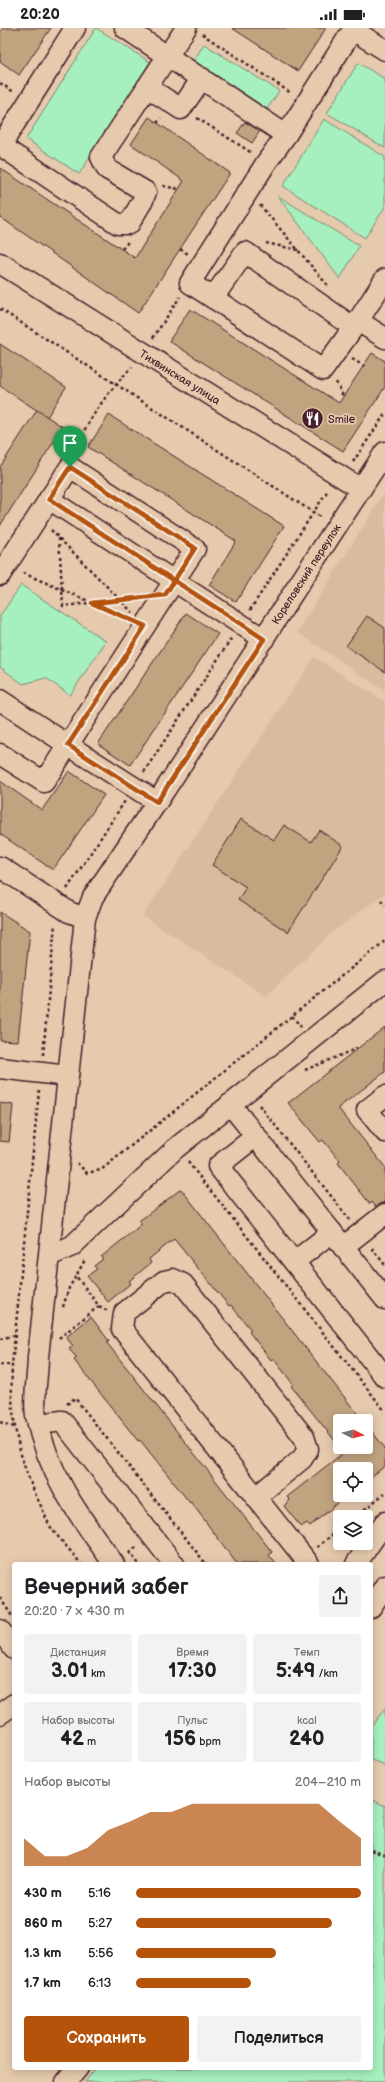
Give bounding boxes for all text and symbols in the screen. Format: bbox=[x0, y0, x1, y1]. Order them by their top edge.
text: 20:20 bbox=[20, 5, 60, 24]
street label: Тихвинская улица bbox=[137, 347, 223, 408]
restaurant icon: Smile bbox=[300, 406, 326, 432]
place label: Smile bbox=[328, 413, 356, 426]
pin bbox=[53, 426, 87, 467]
icon: arrive bbox=[59, 432, 81, 454]
street label: Кореловский переулок bbox=[269, 521, 344, 627]
north arrow bbox=[333, 1414, 373, 1454]
map controls bbox=[333, 1414, 373, 1550]
button: locate bbox=[333, 1462, 373, 1502]
button: layers bbox=[333, 1510, 373, 1550]
text: Вечерний забег bbox=[24, 1574, 188, 1601]
button: share bbox=[319, 1575, 361, 1617]
text: 20:20 · 7 × 430 m bbox=[24, 1603, 124, 1619]
text: Дистанция bbox=[50, 1646, 106, 1659]
text: Время bbox=[176, 1646, 209, 1659]
text: Темп bbox=[294, 1646, 320, 1659]
text: 3.01 bbox=[51, 1659, 88, 1683]
text: 17:30 bbox=[168, 1659, 217, 1683]
text: 5:49 bbox=[276, 1659, 316, 1683]
text: km bbox=[88, 1667, 105, 1680]
text: /km bbox=[316, 1667, 338, 1680]
text: Набор высоты bbox=[42, 1714, 115, 1727]
text: Пульс bbox=[177, 1714, 208, 1727]
text: kcal bbox=[297, 1714, 317, 1727]
text: 42 bbox=[60, 1727, 84, 1751]
text: 156 bbox=[164, 1727, 196, 1751]
text: 240 bbox=[289, 1727, 325, 1751]
text: m bbox=[84, 1735, 96, 1748]
text: bpm bbox=[196, 1735, 221, 1748]
text: Набор высоты bbox=[24, 1774, 111, 1790]
text: 204–210 m bbox=[295, 1774, 361, 1790]
text: 430 m bbox=[24, 1885, 62, 1901]
text: 5:16 bbox=[88, 1885, 111, 1901]
text: 860 m bbox=[24, 1915, 62, 1931]
text: 5:27 bbox=[88, 1915, 112, 1931]
text: 1.3 km bbox=[24, 1945, 61, 1961]
text: 5:56 bbox=[88, 1945, 113, 1961]
text: 1.7 km bbox=[24, 1975, 61, 1991]
text: 6:13 bbox=[88, 1975, 112, 1991]
button: Сохранить bbox=[24, 2016, 189, 2062]
button: Поделиться bbox=[197, 2016, 361, 2062]

